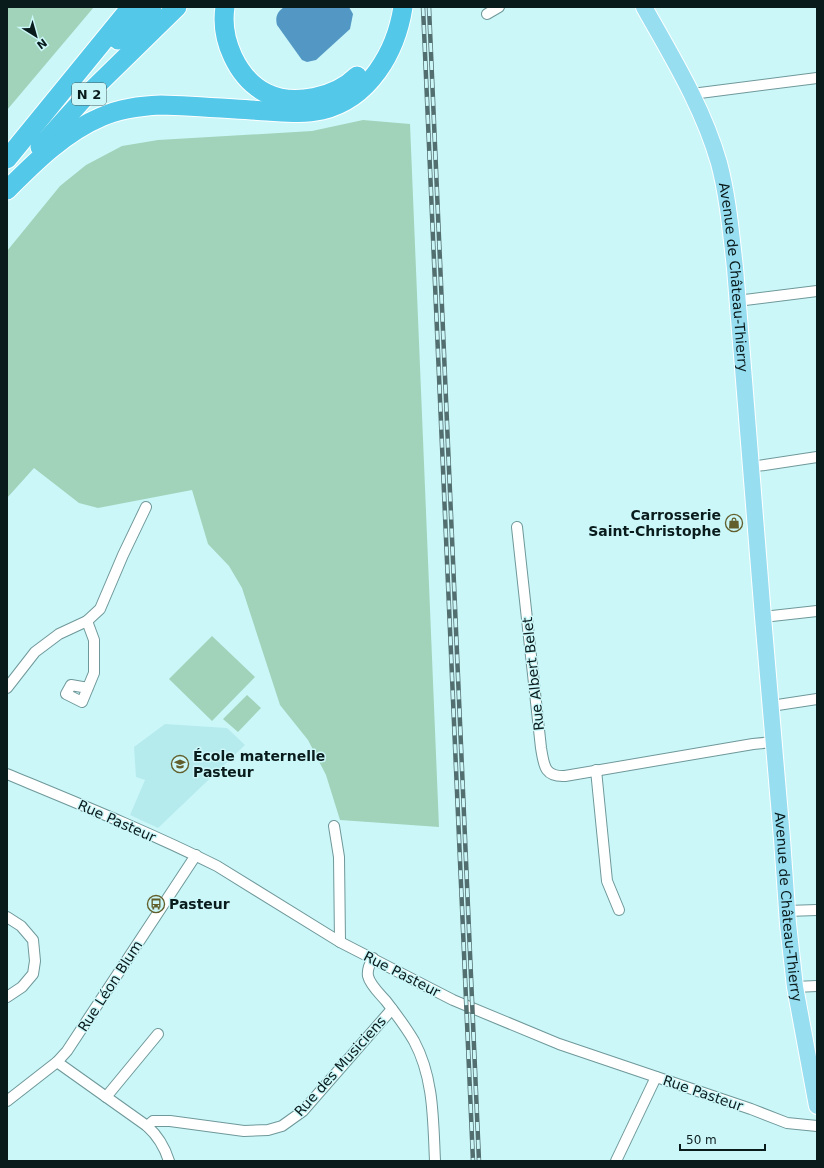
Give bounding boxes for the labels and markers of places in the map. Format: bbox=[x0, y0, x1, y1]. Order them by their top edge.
place label: Carrosserie Saint-Christophe bbox=[588, 507, 721, 539]
shop icon: Carrosserie Saint-Christophe bbox=[724, 513, 744, 533]
place label: École maternelle Pasteur bbox=[193, 748, 325, 780]
school or university icon: École maternelle Pasteur bbox=[170, 754, 190, 774]
bus stop icon: Pasteur bbox=[146, 894, 166, 914]
place label: Pasteur bbox=[169, 896, 230, 912]

